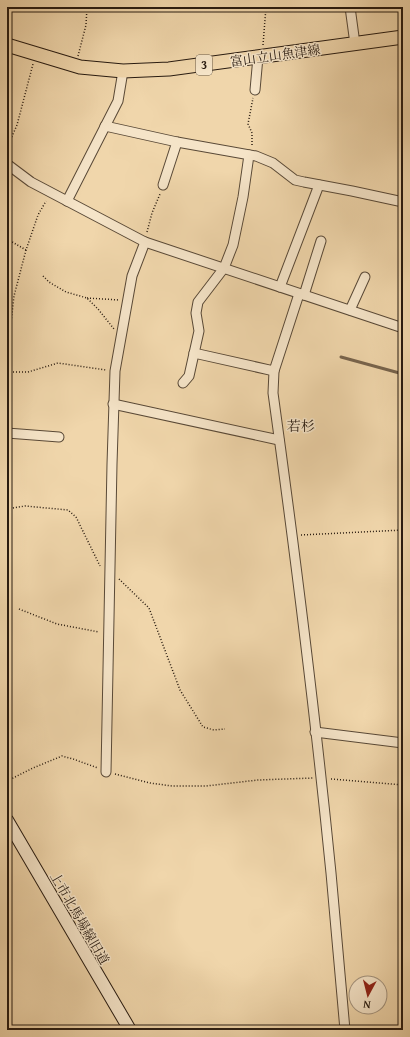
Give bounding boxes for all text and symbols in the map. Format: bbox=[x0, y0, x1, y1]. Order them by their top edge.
street label: 富山立山魚津線 bbox=[229, 40, 321, 71]
road number: 3 bbox=[196, 55, 212, 75]
district label: 若杉 bbox=[287, 416, 315, 436]
street label: 上市北馬場線旧道 bbox=[45, 868, 114, 968]
north arrow bbox=[348, 975, 388, 1015]
text: N bbox=[362, 996, 371, 1013]

